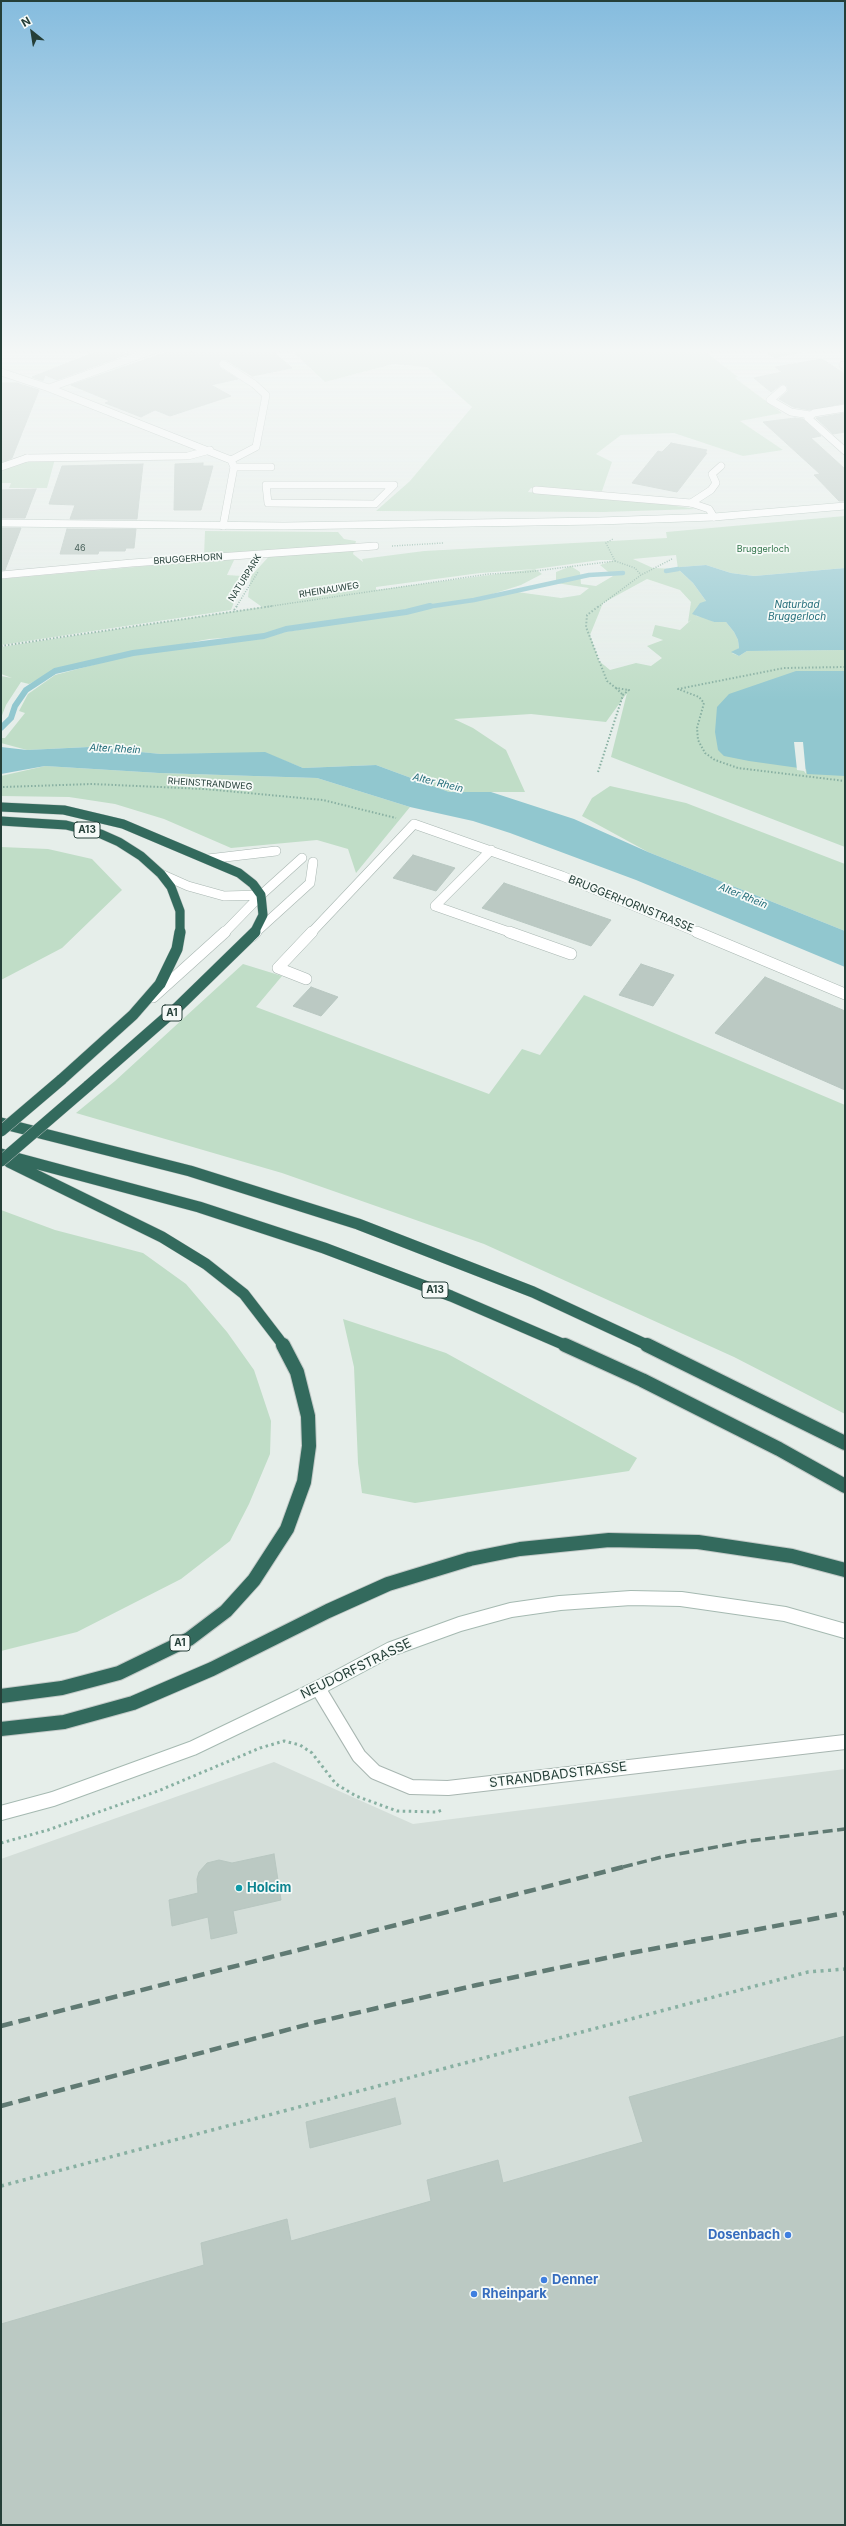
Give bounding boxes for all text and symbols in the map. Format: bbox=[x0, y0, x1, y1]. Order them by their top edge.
north arrow bbox=[12, 12, 52, 52]
text: N bbox=[19, 13, 33, 30]
house number: 46 bbox=[74, 543, 86, 553]
park label: Bruggerloch bbox=[737, 544, 789, 554]
street label: BRUGGERHORN bbox=[153, 551, 223, 567]
street label: NATURPARK bbox=[226, 552, 264, 604]
street label: RHEINAUWEG bbox=[298, 580, 360, 600]
water label: Naturbad Bruggerloch bbox=[768, 599, 826, 622]
water label: Alter Rhein bbox=[89, 742, 141, 756]
water label: Alter Rhein bbox=[412, 771, 464, 795]
street label: RHEINSTRANDWEG bbox=[167, 776, 253, 792]
road number: A13 bbox=[74, 822, 100, 838]
street label: BRUGGERHORNSTRASSE bbox=[566, 873, 696, 935]
water label: Alter Rhein bbox=[717, 881, 769, 911]
road number: A1 bbox=[162, 1005, 182, 1021]
road number: A13 bbox=[422, 1282, 448, 1298]
road number: A1 bbox=[170, 1635, 190, 1651]
street label: NEUDORFSTRASSE bbox=[298, 1635, 414, 1703]
street label: STRANDBADSTRASSE bbox=[488, 1759, 628, 1791]
place label: Holcim bbox=[247, 1880, 291, 1896]
marker: Holcim bbox=[234, 1883, 244, 1893]
place label: Dosenbach bbox=[708, 2227, 780, 2243]
marker: Dosenbach bbox=[783, 2230, 793, 2240]
place label: Denner bbox=[552, 2272, 598, 2288]
marker: Denner bbox=[539, 2275, 549, 2285]
place label: Rheinpark bbox=[482, 2286, 547, 2302]
marker: Rheinpark bbox=[469, 2289, 479, 2299]

